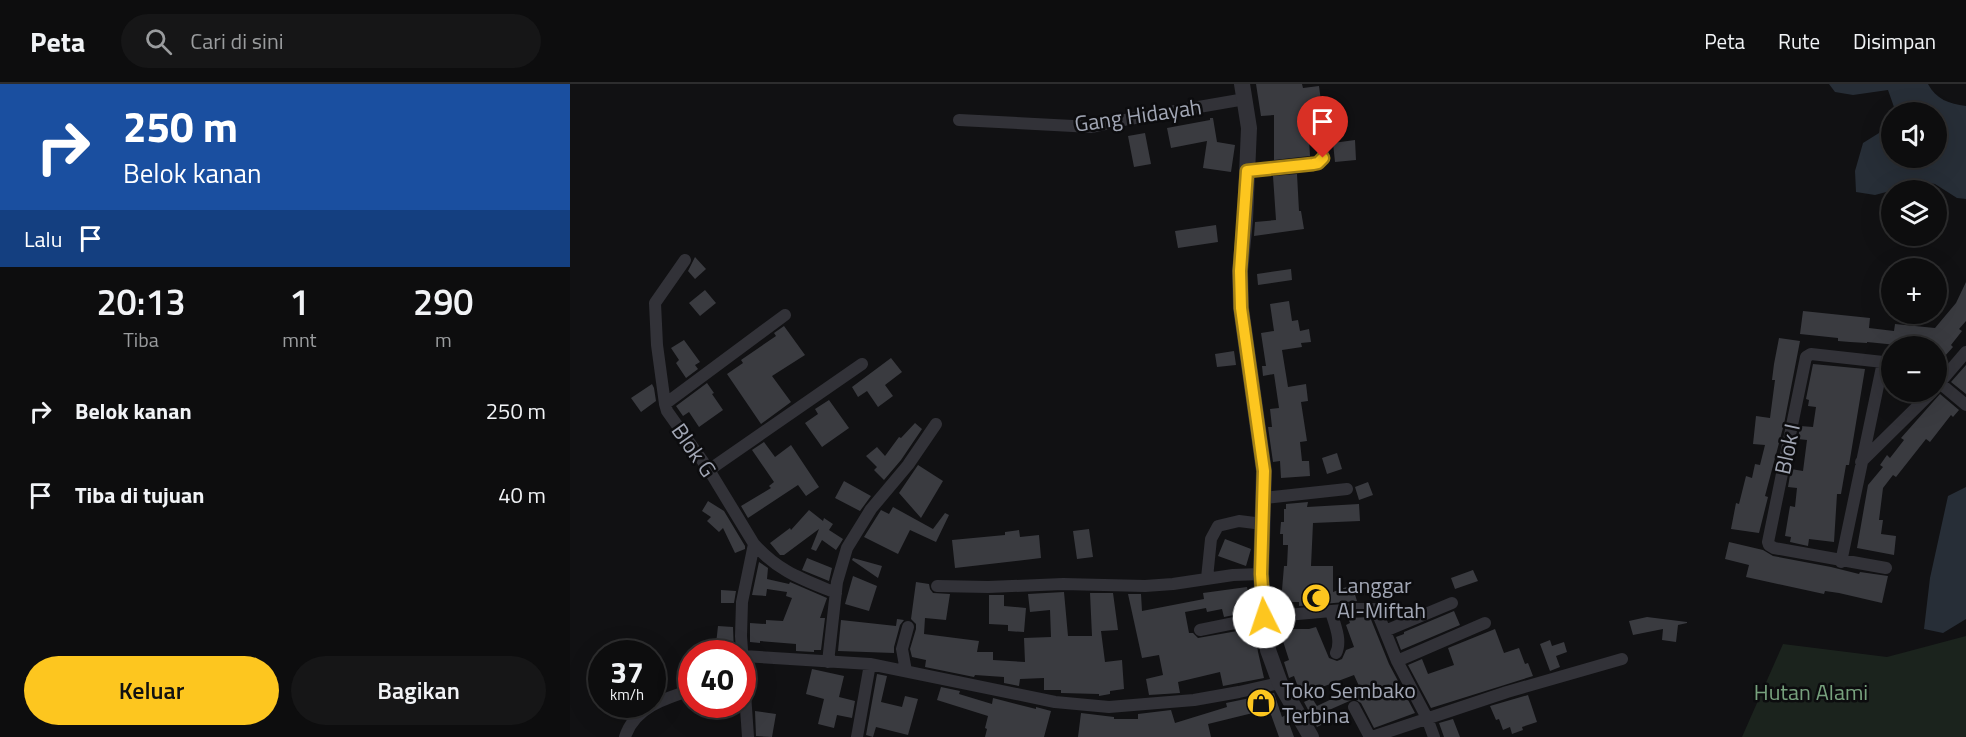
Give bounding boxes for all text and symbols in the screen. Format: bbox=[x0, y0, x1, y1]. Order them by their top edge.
search box bbox=[121, 14, 541, 68]
text: Peta bbox=[30, 20, 85, 63]
text: Cari di sini bbox=[190, 24, 284, 58]
icon: search bbox=[142, 25, 175, 58]
text: Peta bbox=[1704, 25, 1745, 57]
text: Rute bbox=[1778, 25, 1820, 57]
text: Disimpan bbox=[1853, 25, 1936, 57]
street label: Gang Hidayah bbox=[1072, 89, 1204, 141]
text: 250 m bbox=[123, 94, 238, 158]
pin bbox=[1297, 96, 1348, 158]
map controls bbox=[1881, 102, 1947, 402]
button: sound bbox=[1881, 102, 1947, 168]
icon: arrive bbox=[1306, 105, 1339, 138]
icon: right bbox=[24, 108, 102, 186]
text: Belok kanan bbox=[123, 152, 262, 193]
button: layers bbox=[1881, 180, 1947, 246]
text: Lalu bbox=[24, 222, 62, 256]
icon: arrive bbox=[74, 222, 107, 255]
button: + bbox=[1881, 258, 1947, 324]
text: 20:13 bbox=[96, 274, 186, 329]
text: 1 bbox=[289, 274, 309, 329]
text: 290 bbox=[413, 274, 474, 329]
text: Tiba bbox=[123, 324, 159, 355]
text: mnt bbox=[282, 324, 317, 355]
text: m bbox=[435, 324, 452, 355]
button: − bbox=[1881, 336, 1947, 402]
text: Belok kanan bbox=[75, 394, 192, 428]
text: 250 m bbox=[486, 394, 546, 428]
icon: right bbox=[24, 395, 57, 428]
street label: Blok G bbox=[663, 416, 725, 484]
street label: Blok I bbox=[1765, 420, 1809, 478]
text: Tiba di tujuan bbox=[75, 478, 204, 512]
text: 40 m bbox=[498, 478, 546, 512]
icon: arrive bbox=[24, 479, 57, 512]
place label: Langgar Al-Miftah bbox=[1337, 568, 1426, 627]
mosque icon: Langgar Al-Miftah bbox=[1300, 582, 1332, 614]
position arrow bbox=[1232, 585, 1296, 649]
speed limit sign: 40 bbox=[678, 640, 756, 718]
text: 37 bbox=[610, 649, 644, 695]
button: Keluar bbox=[24, 656, 279, 725]
button: Bagikan bbox=[291, 656, 546, 725]
place label: Toko Sembako Terbina bbox=[1282, 673, 1416, 732]
park label: Hutan Alami bbox=[1754, 675, 1868, 709]
text: km/h bbox=[610, 683, 644, 706]
shop icon: Toko Sembako Terbina bbox=[1245, 687, 1277, 719]

